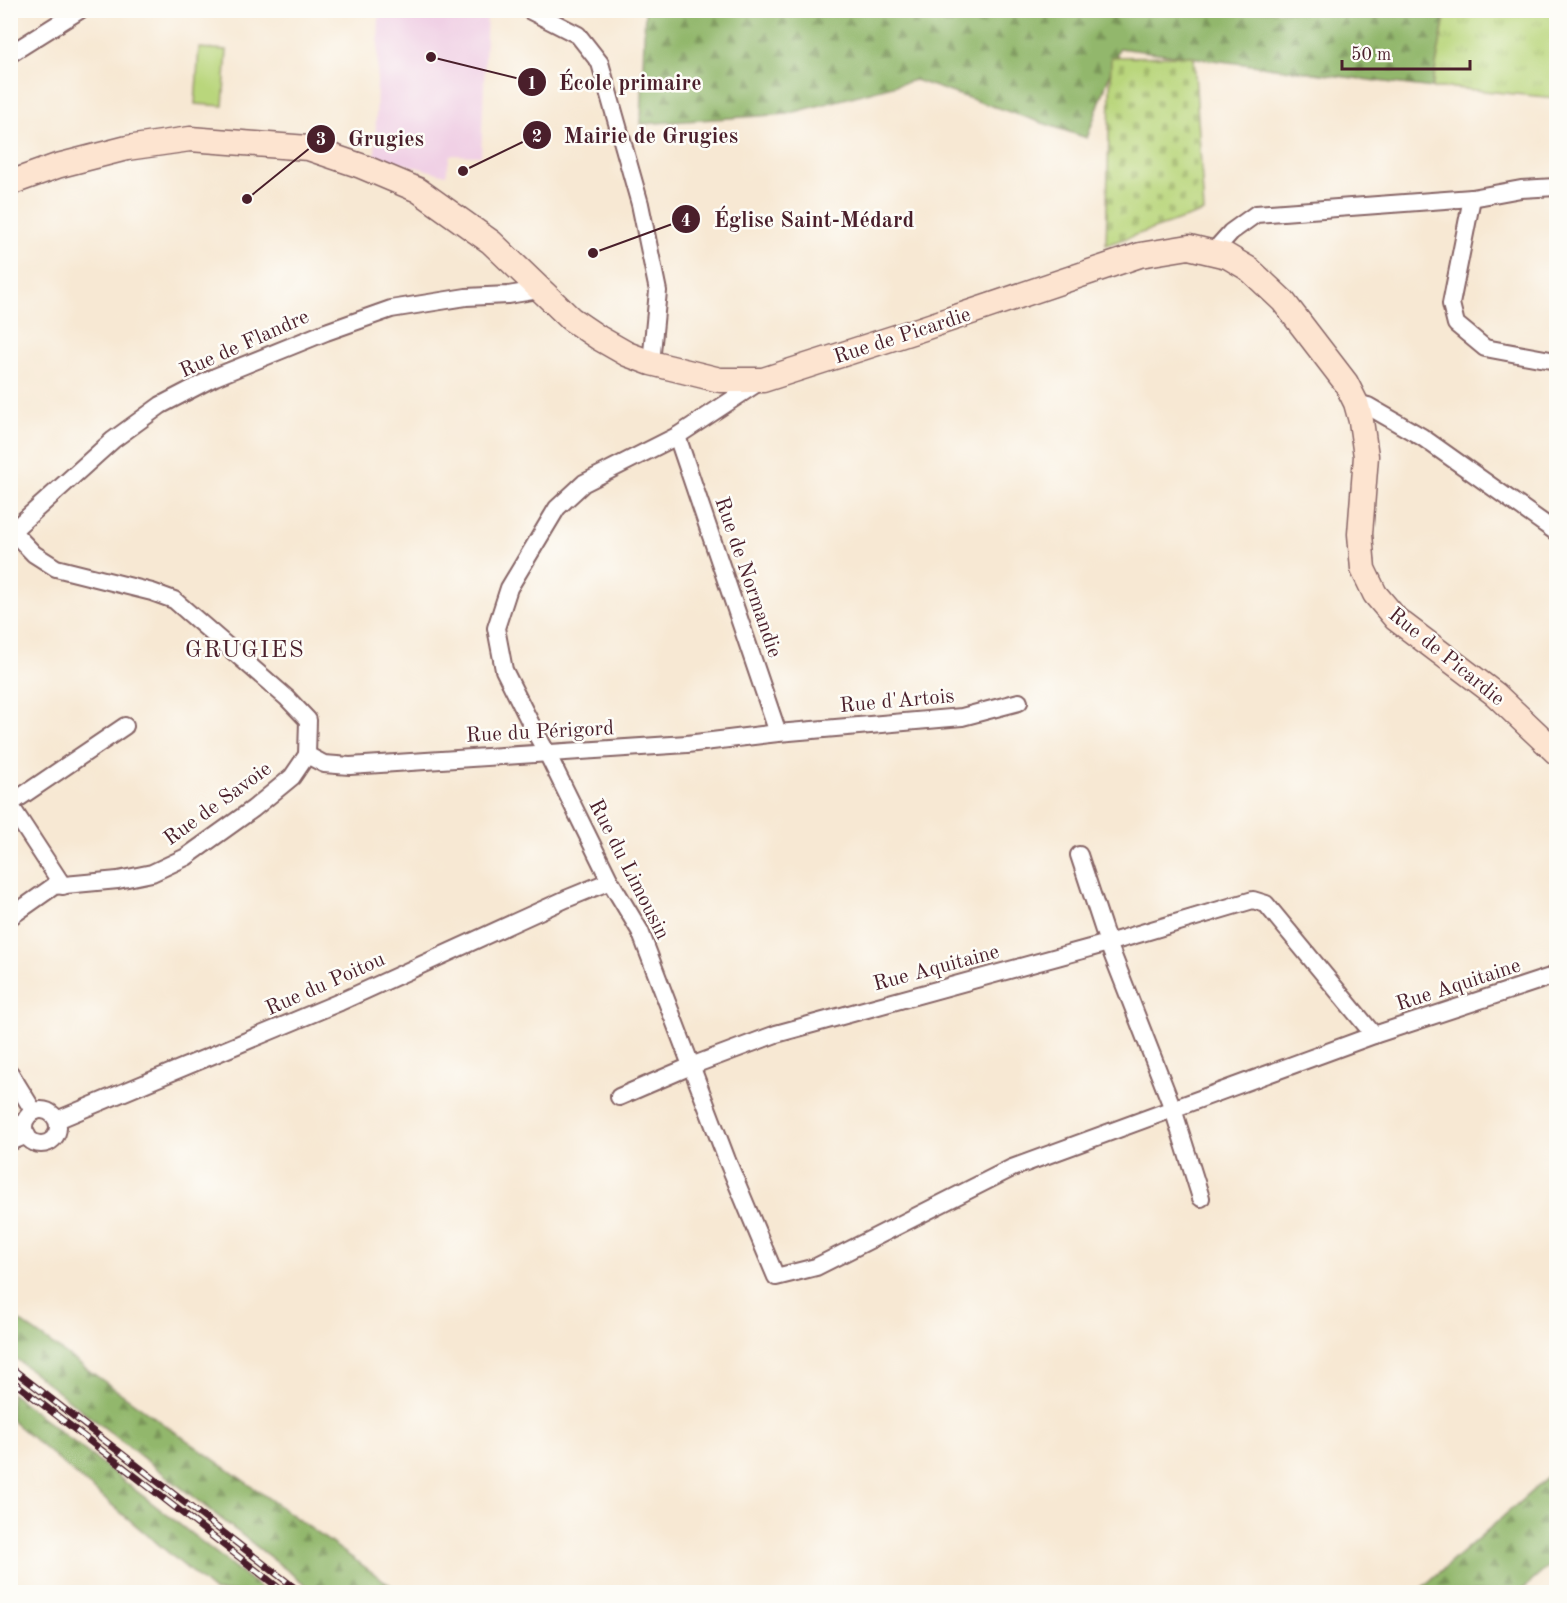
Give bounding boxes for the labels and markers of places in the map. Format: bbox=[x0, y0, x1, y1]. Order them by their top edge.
callout: École primaire bbox=[517, 62, 714, 102]
callout: Mairie de Grugies bbox=[522, 115, 751, 155]
callout: Grugies bbox=[306, 119, 436, 159]
callout: Église Saint-Médard bbox=[671, 199, 926, 239]

